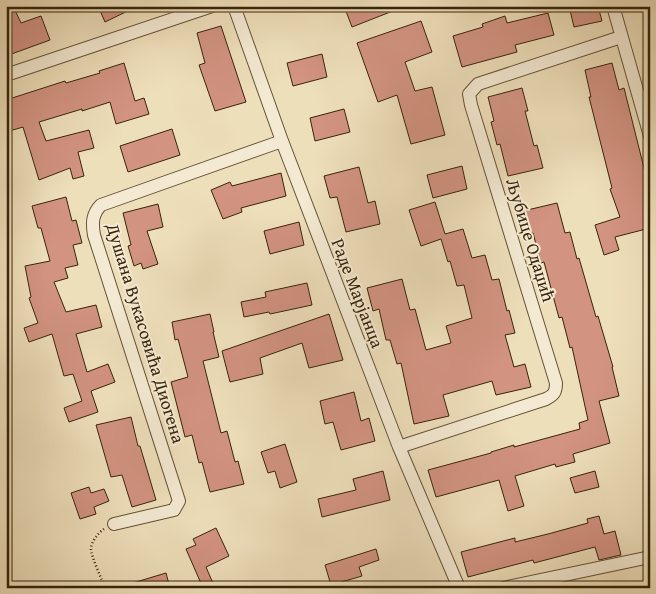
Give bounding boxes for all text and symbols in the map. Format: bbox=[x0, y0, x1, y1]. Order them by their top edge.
street label: Љубице Одаџић bbox=[499, 175, 563, 305]
street label: Душана Вукасовића Диогена bbox=[99, 219, 193, 447]
street label: Раде Марјанца bbox=[325, 234, 391, 352]

